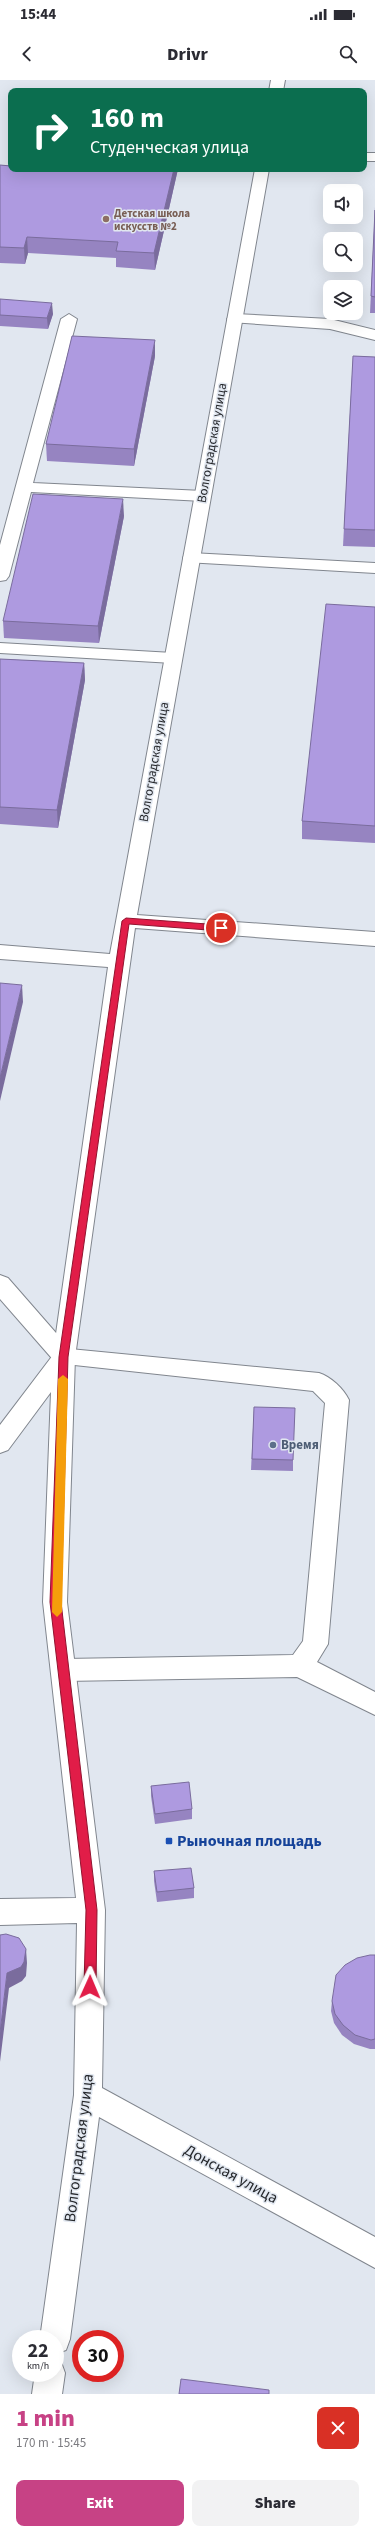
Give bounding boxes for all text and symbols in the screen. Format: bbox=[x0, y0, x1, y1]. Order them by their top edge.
text: 15:44 bbox=[20, 4, 56, 25]
text: Drivr bbox=[167, 42, 208, 67]
icon: back bbox=[16, 43, 38, 65]
icon: search bbox=[337, 43, 359, 65]
text: 160 m bbox=[90, 98, 164, 138]
icon: right bbox=[24, 104, 76, 156]
text: Студенческая улица bbox=[90, 135, 249, 160]
map controls bbox=[323, 184, 363, 320]
button: sound bbox=[323, 184, 363, 224]
place label: Детская школа искусств №2 bbox=[114, 206, 190, 234]
marker: Детская школа искусств №2 bbox=[101, 214, 111, 224]
button: search bbox=[323, 232, 363, 272]
button: layers bbox=[323, 280, 363, 320]
street label: Волгоградская улица bbox=[193, 382, 231, 504]
street label: Волгоградская улица bbox=[135, 701, 173, 823]
pin bbox=[204, 911, 238, 945]
icon: arrive bbox=[210, 917, 232, 939]
place label: Время bbox=[281, 1436, 319, 1454]
marker: Время bbox=[268, 1440, 278, 1450]
place label: Рыночная площадь bbox=[177, 1830, 322, 1852]
marker: Рыночная площадь bbox=[164, 1836, 174, 1846]
position arrow bbox=[69, 1966, 111, 2008]
street label: Волгоградская улица bbox=[59, 2072, 99, 2224]
street label: Донская улица bbox=[180, 2139, 282, 2209]
speed limit sign: 30 bbox=[72, 2330, 124, 2382]
text: 22 bbox=[27, 2337, 49, 2365]
text: km/h bbox=[27, 2359, 49, 2373]
text: 1 min bbox=[16, 2401, 75, 2436]
button: close bbox=[317, 2407, 359, 2449]
text: 170 m · 15:45 bbox=[16, 2434, 86, 2452]
button: Exit bbox=[16, 2480, 184, 2526]
button: Share bbox=[192, 2480, 359, 2526]

